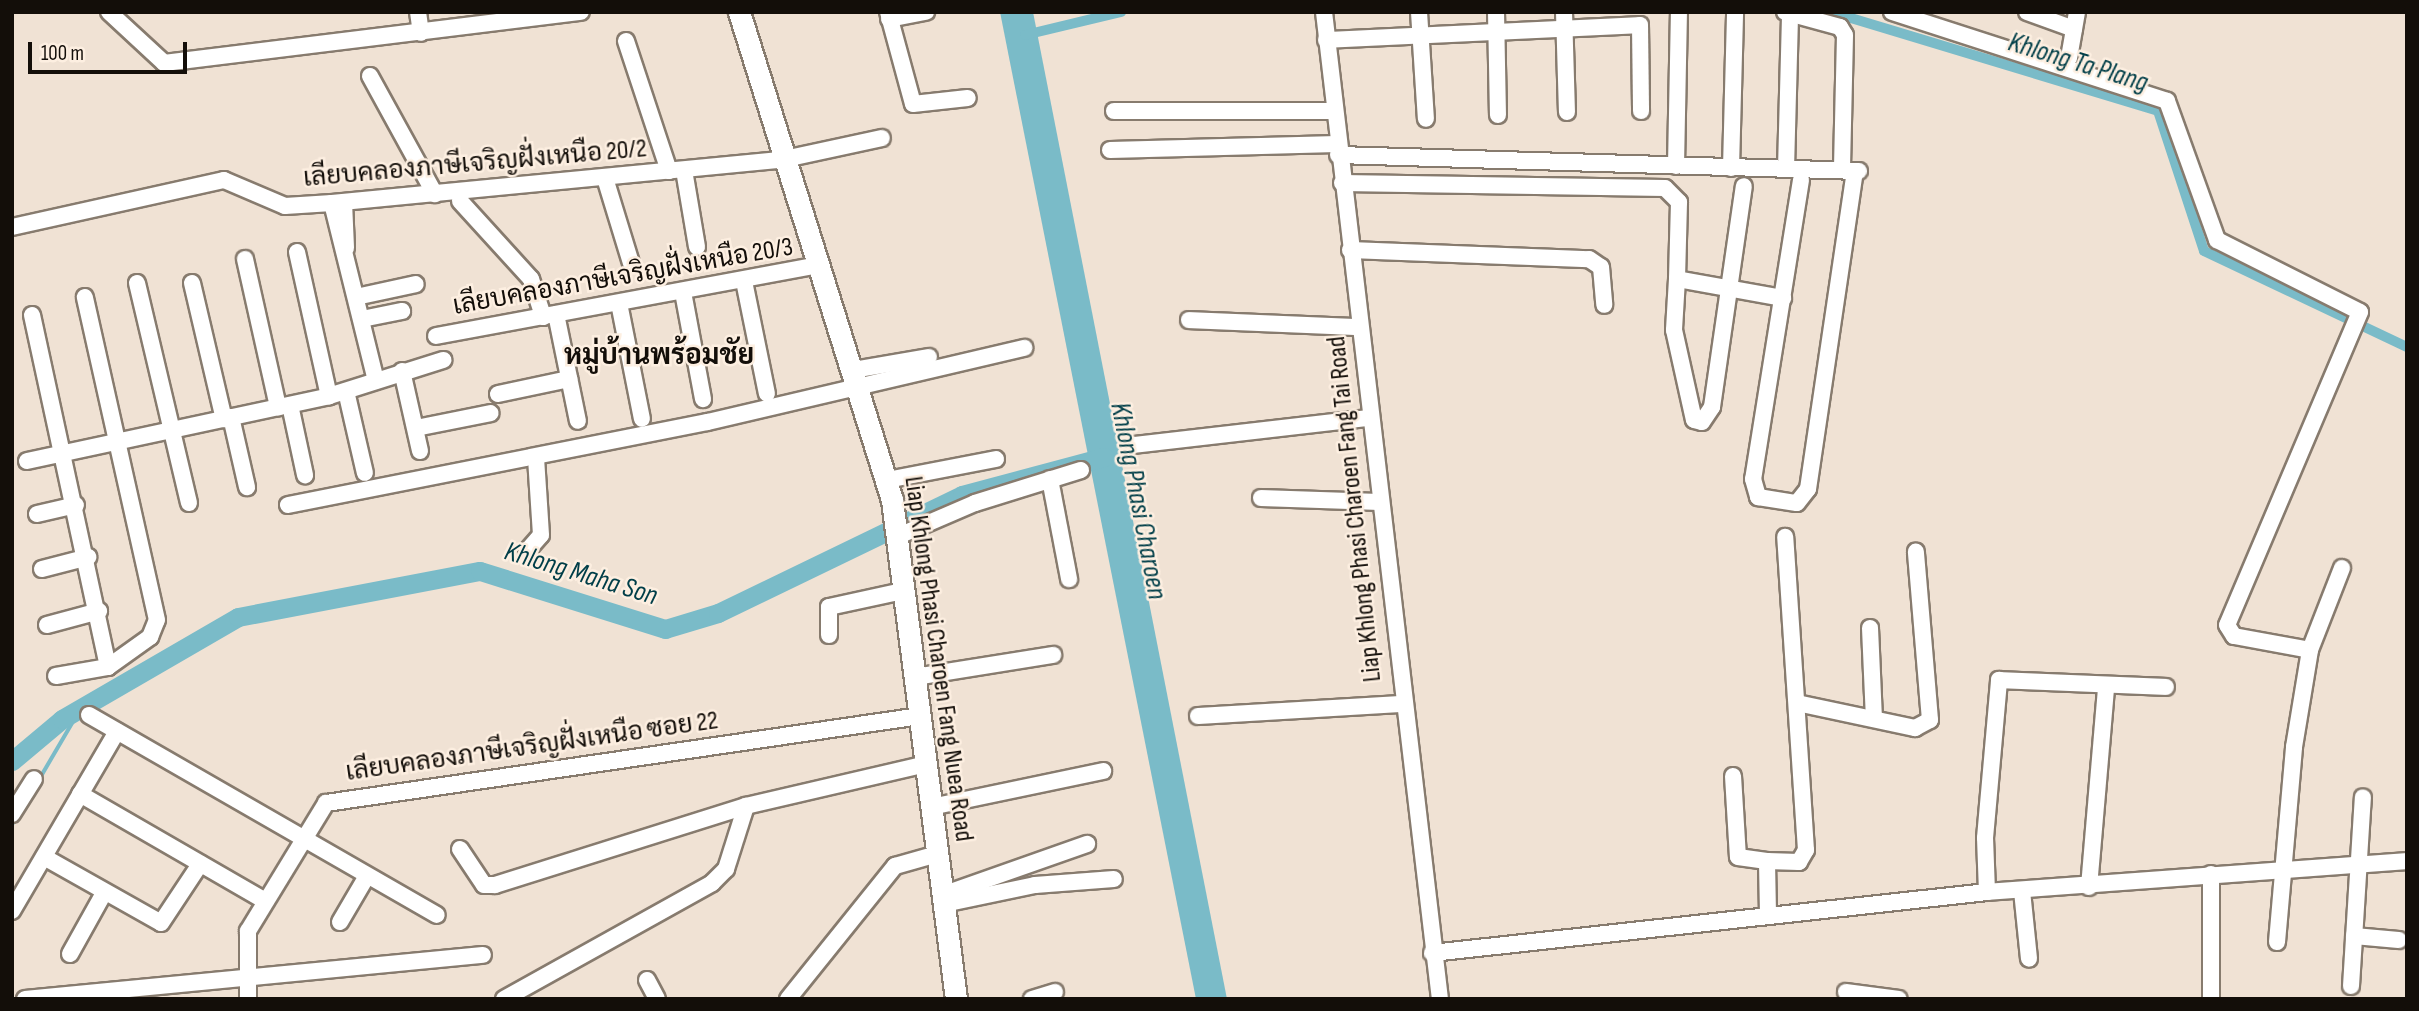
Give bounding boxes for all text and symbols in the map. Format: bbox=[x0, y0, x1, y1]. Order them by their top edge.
water label: Khlong Ta Plang bbox=[2004, 26, 2152, 100]
scale bar bbox=[32, 28, 191, 72]
text: 100 m bbox=[41, 41, 84, 66]
street label: เลียบคลองภาษีเจริญฝั่งเหนือ 20/2 bbox=[302, 133, 648, 195]
street label: เลียบคลองภาษีเจริญฝั่งเหนือ 20/3 bbox=[451, 232, 795, 322]
street label: Liap Khlong Phasi Charoen Fang Tai Road bbox=[1321, 335, 1389, 683]
district label: หมู่บ้านพร้อมชัย bbox=[564, 339, 754, 373]
water label: Khlong Phasi Charoen bbox=[1102, 400, 1174, 602]
street label: Liap Khlong Phasi Charoen Fang Nuea Road bbox=[897, 474, 979, 844]
water label: Khlong Maha Son bbox=[500, 535, 662, 613]
street label: เลียบคลองภาษีเจริญฝั่งเหนือ ซอย 22 bbox=[344, 705, 720, 789]

